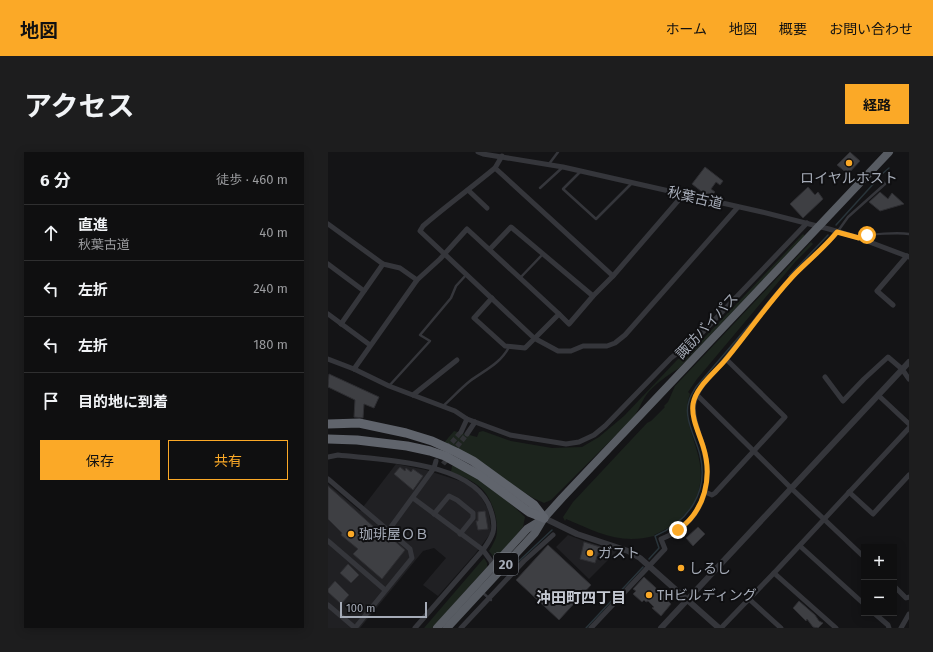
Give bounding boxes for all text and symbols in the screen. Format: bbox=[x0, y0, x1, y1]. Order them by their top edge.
text: 地図 bbox=[20, 19, 58, 42]
text: ホーム bbox=[665, 21, 707, 38]
text: 地図 bbox=[729, 21, 757, 38]
text: 概要 bbox=[779, 21, 807, 38]
text: お問い合わせ bbox=[829, 21, 913, 38]
button: 経路 bbox=[845, 84, 909, 124]
text: アクセス bbox=[24, 90, 135, 123]
marker: ロイヤルホスト bbox=[844, 158, 854, 168]
text: 6 分 bbox=[40, 170, 71, 191]
place label: ロイヤルホスト bbox=[800, 170, 898, 187]
text: 徒歩 · 460 m bbox=[216, 172, 288, 187]
street label: 秋葉古道 bbox=[666, 183, 724, 213]
text: 直進 bbox=[78, 216, 108, 234]
icon: ahead bbox=[40, 222, 62, 244]
text: 40 m bbox=[259, 225, 288, 240]
route start bbox=[858, 226, 876, 244]
text: 秋葉古道 bbox=[78, 237, 130, 252]
icon: left bbox=[40, 278, 62, 300]
text: 左折 bbox=[78, 281, 108, 299]
text: 240 m bbox=[253, 281, 288, 296]
street label: 諏訪バイパス bbox=[672, 290, 742, 362]
icon: left bbox=[40, 334, 62, 356]
text: 左折 bbox=[78, 337, 108, 355]
text: 180 m bbox=[253, 337, 288, 352]
icon: arrive bbox=[40, 390, 62, 412]
text: 目的地に到着 bbox=[78, 393, 168, 411]
button: 保存 bbox=[40, 440, 160, 480]
button: 共有 bbox=[168, 440, 288, 480]
route end bbox=[669, 521, 687, 539]
place label: 珈琲屋ＯＢ bbox=[359, 526, 429, 543]
marker: 珈琲屋ＯＢ bbox=[346, 529, 356, 539]
map controls bbox=[861, 544, 897, 616]
button: + bbox=[861, 544, 897, 580]
place label: ガスト bbox=[598, 545, 640, 562]
marker: ガスト bbox=[585, 548, 595, 558]
road number: 20 bbox=[494, 553, 518, 575]
place label: しるし bbox=[689, 560, 731, 577]
marker: しるし bbox=[676, 563, 686, 573]
button: − bbox=[861, 580, 897, 616]
place label: THビルディング bbox=[657, 587, 757, 604]
district label: 沖田町四丁目 bbox=[536, 589, 626, 607]
marker: THビルディング bbox=[644, 590, 654, 600]
scale bar bbox=[340, 600, 427, 619]
text: 100 m bbox=[346, 602, 375, 615]

